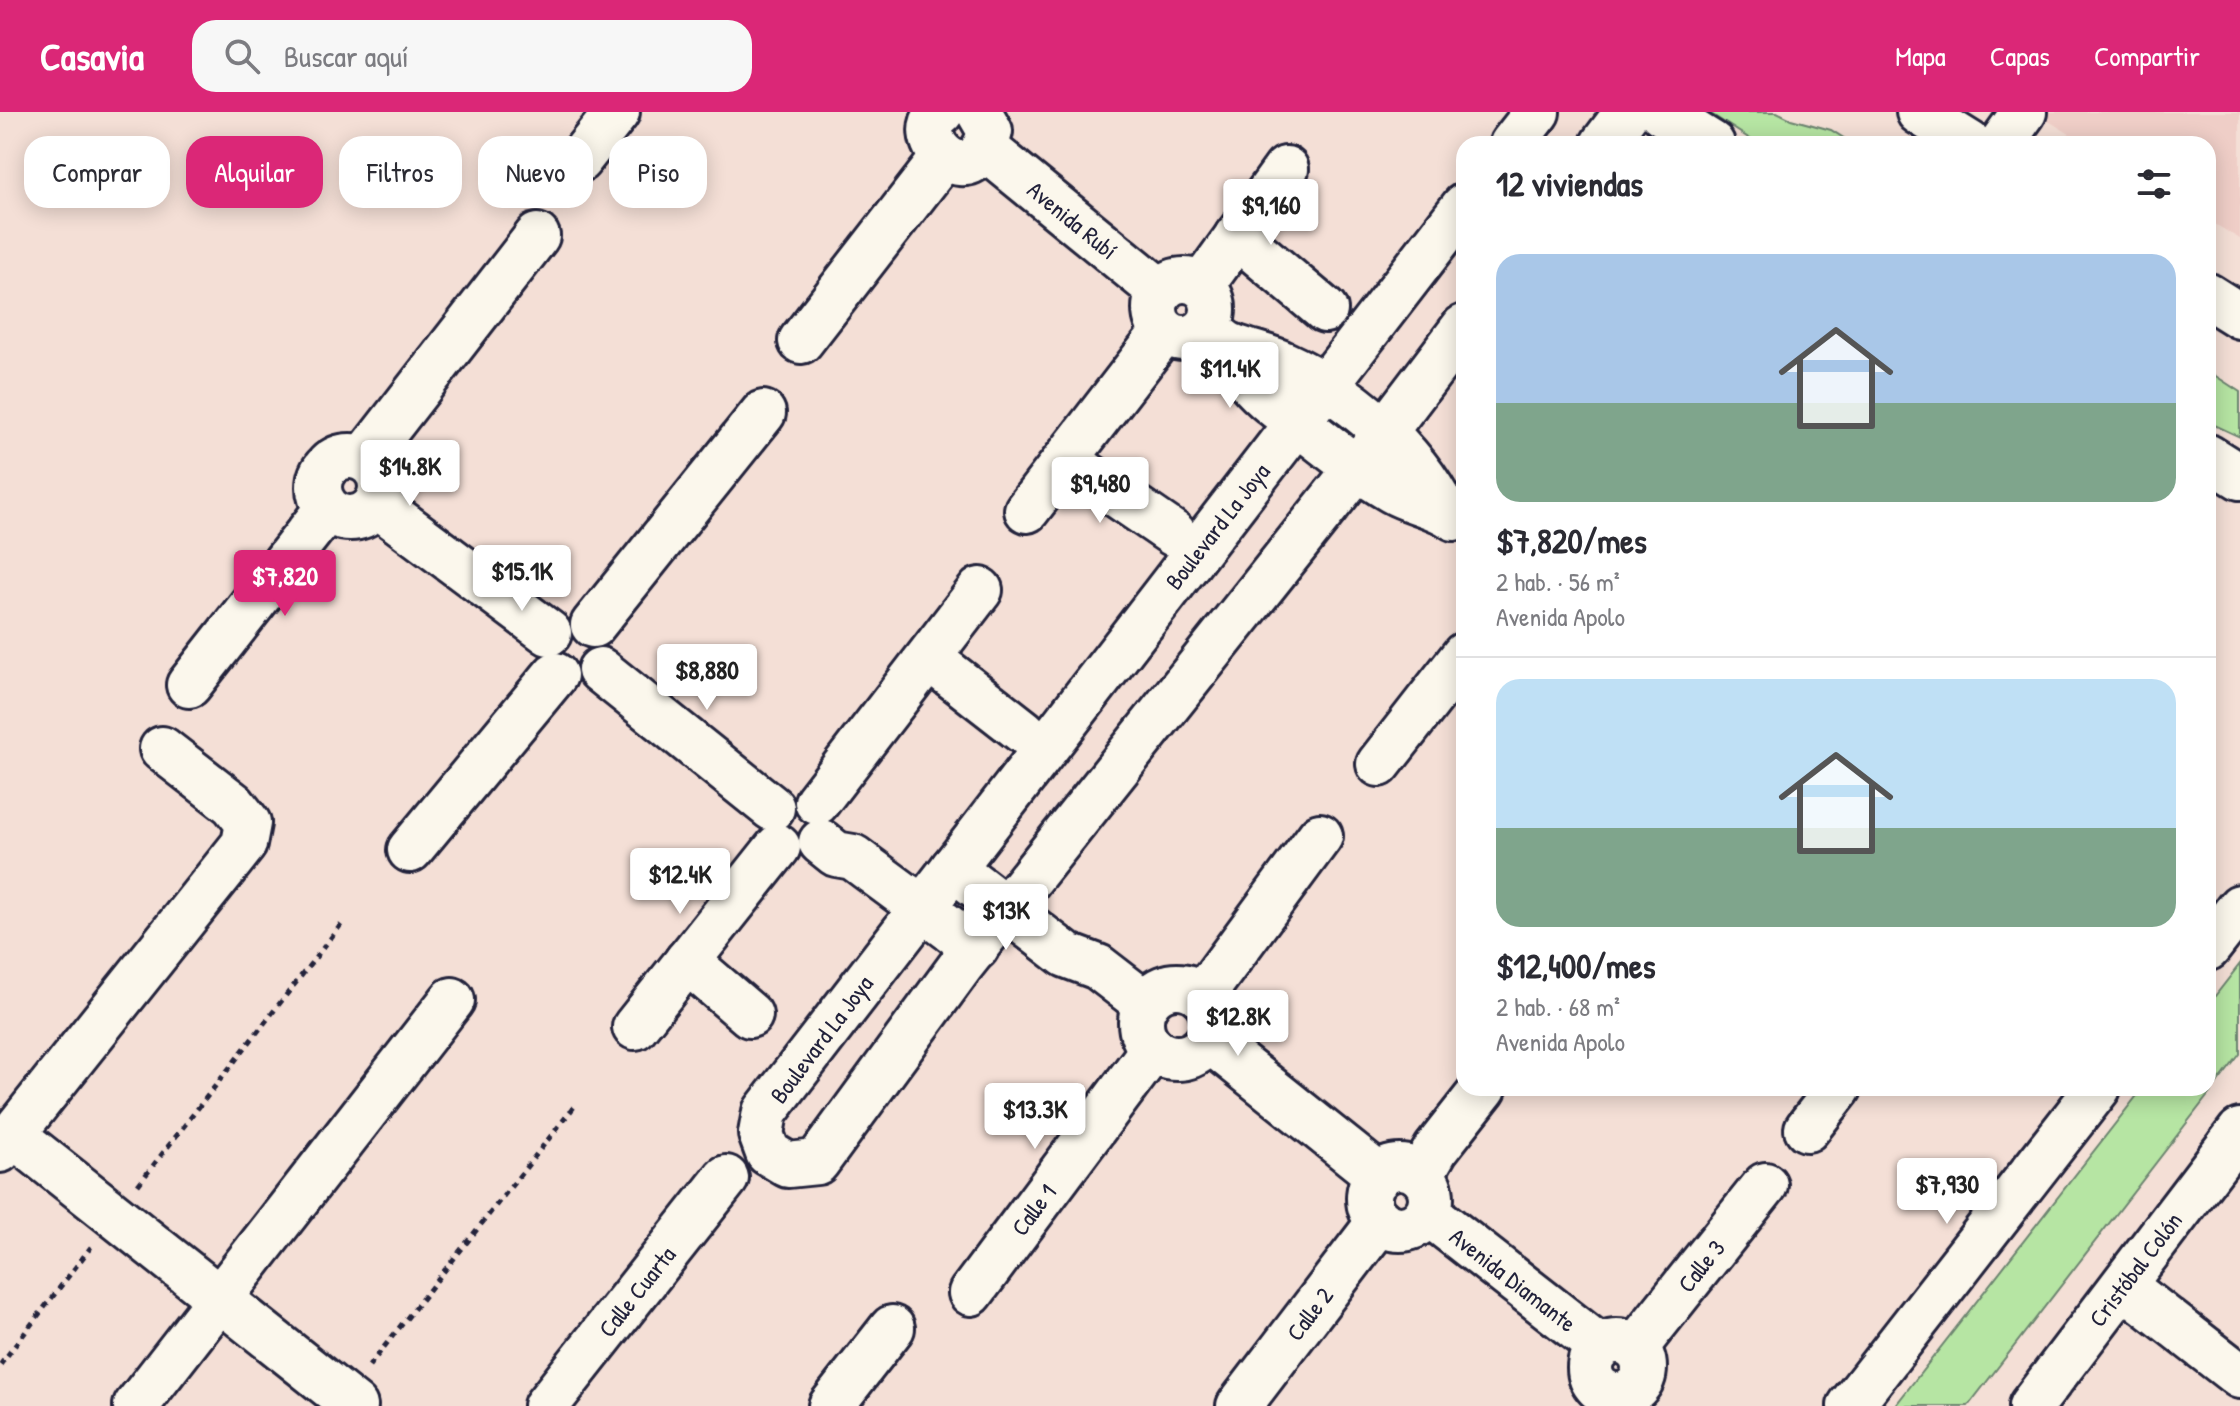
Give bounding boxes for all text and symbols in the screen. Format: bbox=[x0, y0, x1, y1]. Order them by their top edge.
search box bbox=[192, 20, 752, 92]
text: Casavia bbox=[40, 30, 144, 82]
icon: search bbox=[220, 34, 264, 78]
text: Buscar aquí bbox=[284, 36, 409, 76]
text: Mapa bbox=[1895, 37, 1946, 75]
text: Capas bbox=[1990, 37, 2050, 75]
text: Compartir bbox=[2094, 37, 2200, 75]
chip: Comprar bbox=[24, 136, 170, 208]
chip: Alquilar bbox=[186, 136, 323, 208]
chip: Filtros bbox=[339, 136, 462, 208]
chip: Nuevo bbox=[478, 136, 593, 208]
chip: Piso bbox=[609, 136, 707, 208]
text: 12 viviendas bbox=[1496, 161, 1643, 207]
icon: filters bbox=[2132, 162, 2176, 206]
street label: Avenida Rubí bbox=[1021, 174, 1124, 266]
pin: $9,160 bbox=[1206, 179, 1336, 247]
text: $9,160 bbox=[1241, 187, 1301, 222]
icon: home bbox=[1764, 306, 1908, 450]
pin: $11.4K bbox=[1165, 342, 1295, 410]
text: $11.4K bbox=[1200, 350, 1260, 385]
pin: $14.8K bbox=[345, 440, 475, 508]
text: $14.8K bbox=[379, 448, 441, 483]
street label: Boulevard La Joya bbox=[1157, 456, 1277, 596]
pin: $9,480 bbox=[1035, 457, 1165, 525]
text: $9,480 bbox=[1070, 465, 1130, 500]
text: $7,820/mes bbox=[1496, 518, 1647, 564]
pin: $15.1K bbox=[457, 545, 587, 613]
pin: $7,820 bbox=[220, 550, 350, 618]
text: $15.1K bbox=[491, 553, 553, 588]
text: $7,820 bbox=[252, 558, 318, 593]
text: 2 hab. · 56 m² bbox=[1496, 564, 1620, 599]
text: Avenida Apolo bbox=[1496, 599, 1625, 634]
pin: $8,880 bbox=[642, 644, 772, 712]
text: $8,880 bbox=[675, 652, 739, 687]
icon: home bbox=[1764, 731, 1908, 875]
pin: $12.4K bbox=[615, 848, 745, 916]
text: $12.4K bbox=[648, 856, 712, 891]
pin: $13K bbox=[959, 884, 1053, 952]
text: $13K bbox=[982, 892, 1030, 927]
text: $12,400/mes bbox=[1496, 943, 1656, 989]
street label: Boulevard La Joya bbox=[762, 968, 880, 1110]
text: 2 hab. · 68 m² bbox=[1496, 989, 1620, 1024]
pin: $12.8K bbox=[1173, 990, 1303, 1058]
text: $12.8K bbox=[1205, 998, 1271, 1033]
text: Avenida Apolo bbox=[1496, 1024, 1625, 1059]
pin: $13.3K bbox=[970, 1083, 1100, 1151]
text: $13.3K bbox=[1002, 1091, 1068, 1126]
pin: $7,930 bbox=[1882, 1158, 2012, 1226]
text: $7,930 bbox=[1915, 1166, 1979, 1201]
street label: Calle 1 bbox=[1003, 1177, 1063, 1242]
street label: Cristóbal Colón bbox=[2081, 1205, 2189, 1333]
street label: Avenida Diamante bbox=[1443, 1220, 1583, 1339]
street label: Calle 3 bbox=[1670, 1233, 1732, 1299]
street label: Calle Cuarta bbox=[591, 1239, 682, 1343]
street label: Calle 2 bbox=[1279, 1280, 1340, 1347]

